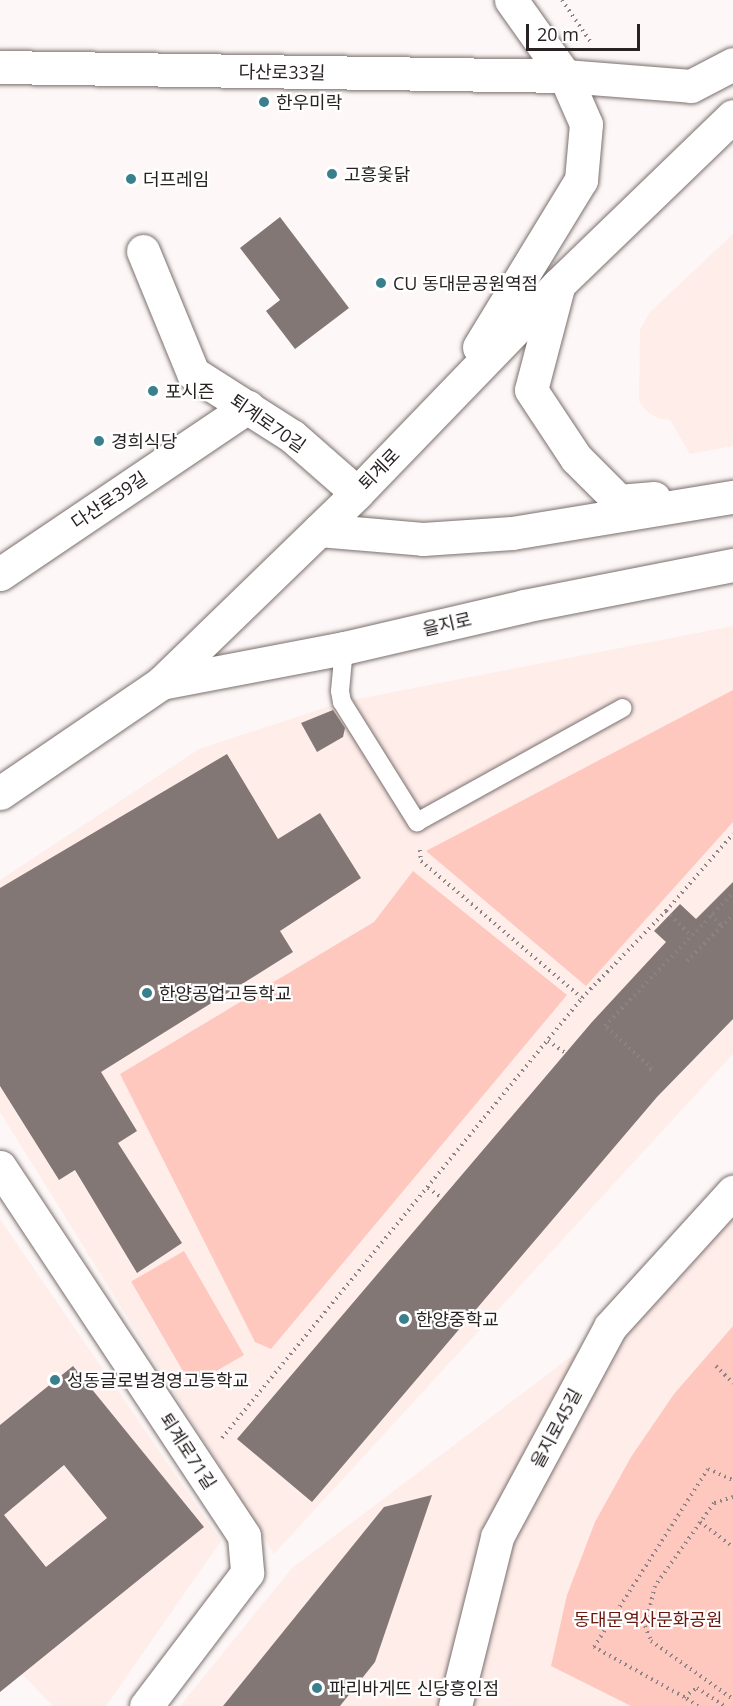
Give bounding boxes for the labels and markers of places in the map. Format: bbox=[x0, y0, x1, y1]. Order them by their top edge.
place label: 한우미락 bbox=[276, 91, 342, 113]
marker: 한우미락 bbox=[257, 95, 271, 109]
place label: 고흥옻닭 bbox=[344, 163, 410, 185]
marker: 고흥옻닭 bbox=[325, 167, 339, 181]
place label: 더프레임 bbox=[143, 168, 209, 190]
marker: 더프레임 bbox=[124, 172, 138, 186]
place label: CU 동대문공원역점 bbox=[393, 272, 538, 294]
marker: CU 동대문공원역점 bbox=[374, 276, 388, 290]
place label: 포시즌 bbox=[165, 380, 215, 402]
marker: 포시즌 bbox=[146, 384, 160, 398]
place label: 경희식당 bbox=[111, 430, 177, 452]
marker: 경희식당 bbox=[92, 434, 106, 448]
place label: 한양공업고등학교 bbox=[159, 982, 291, 1004]
marker: 한양공업고등학교 bbox=[140, 986, 154, 1000]
place label: 한양중학교 bbox=[416, 1308, 499, 1330]
marker: 한양중학교 bbox=[397, 1312, 411, 1326]
place label: 성동글로벌경영고등학교 bbox=[67, 1369, 249, 1391]
marker: 성동글로벌경영고등학교 bbox=[48, 1373, 62, 1387]
place label: 파리바게뜨 신당흥인점 bbox=[329, 1677, 499, 1699]
marker: 파리바게뜨 신당흥인점 bbox=[310, 1681, 324, 1695]

